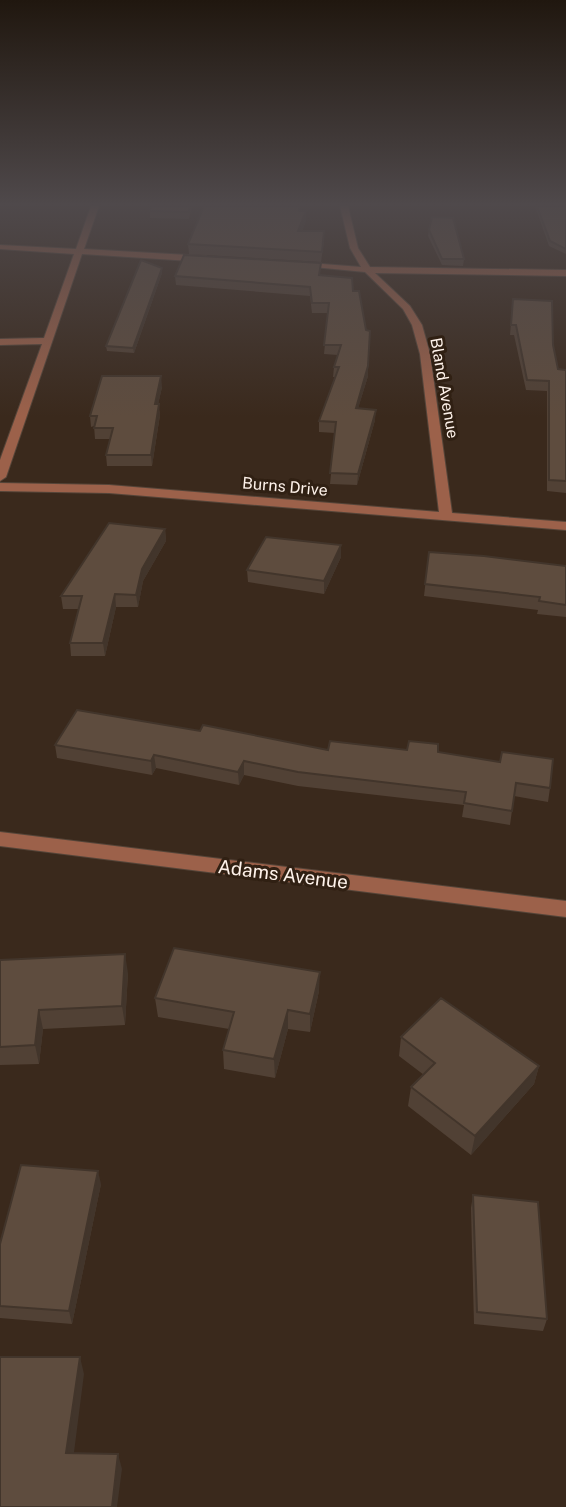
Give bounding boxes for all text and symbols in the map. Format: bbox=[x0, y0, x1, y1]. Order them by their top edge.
street label: Bland Avenue bbox=[426, 336, 463, 440]
street label: Burns Drive bbox=[241, 473, 328, 500]
street label: Adams Avenue bbox=[217, 855, 349, 893]

